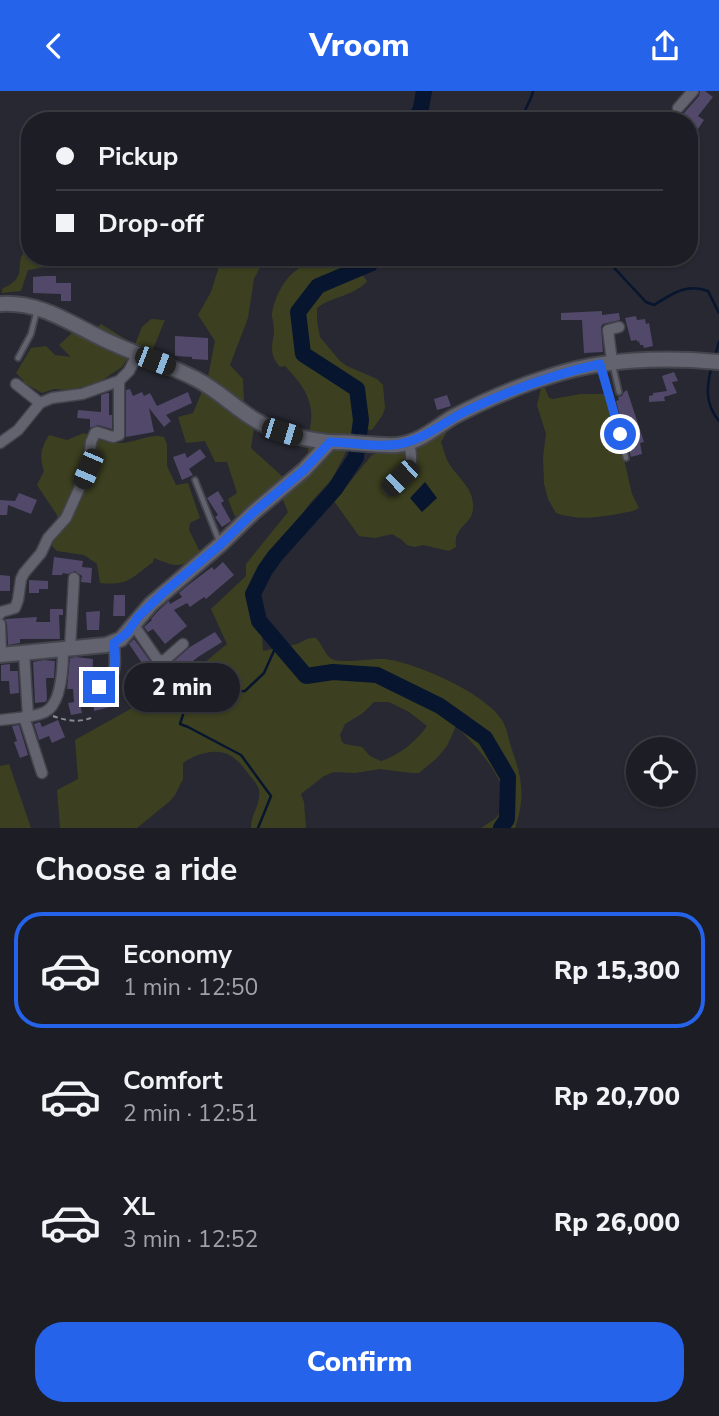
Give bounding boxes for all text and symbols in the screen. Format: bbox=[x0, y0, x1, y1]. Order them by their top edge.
text: Vroom bbox=[309, 24, 410, 67]
icon: back bbox=[35, 27, 73, 65]
icon: share bbox=[646, 27, 684, 65]
text: Pickup bbox=[98, 139, 178, 174]
text: Drop-off bbox=[98, 206, 204, 241]
car bbox=[132, 344, 179, 378]
car bbox=[259, 416, 306, 448]
route start bbox=[604, 418, 636, 450]
car bbox=[71, 446, 106, 492]
car bbox=[378, 456, 423, 500]
callout: 2 min bbox=[124, 663, 239, 711]
route end bbox=[83, 671, 115, 703]
text: 2 min bbox=[152, 672, 212, 703]
map controls bbox=[626, 737, 696, 807]
button: locate bbox=[626, 737, 696, 807]
text: Choose a ride bbox=[35, 848, 237, 891]
text: Economy bbox=[123, 937, 232, 972]
icon: car bbox=[39, 939, 102, 1002]
text: Rp 15,300 bbox=[554, 953, 680, 988]
text: 1 min · 12:50 bbox=[123, 972, 258, 1003]
text: Comfort bbox=[123, 1063, 223, 1098]
icon: car bbox=[39, 1065, 102, 1128]
text: Rp 20,700 bbox=[554, 1079, 680, 1114]
text: 2 min · 12:51 bbox=[123, 1098, 258, 1129]
text: XL bbox=[123, 1189, 155, 1224]
icon: car bbox=[39, 1191, 102, 1254]
text: Rp 26,000 bbox=[554, 1205, 680, 1240]
text: 3 min · 12:52 bbox=[123, 1224, 258, 1255]
button: Confirm bbox=[35, 1322, 684, 1402]

